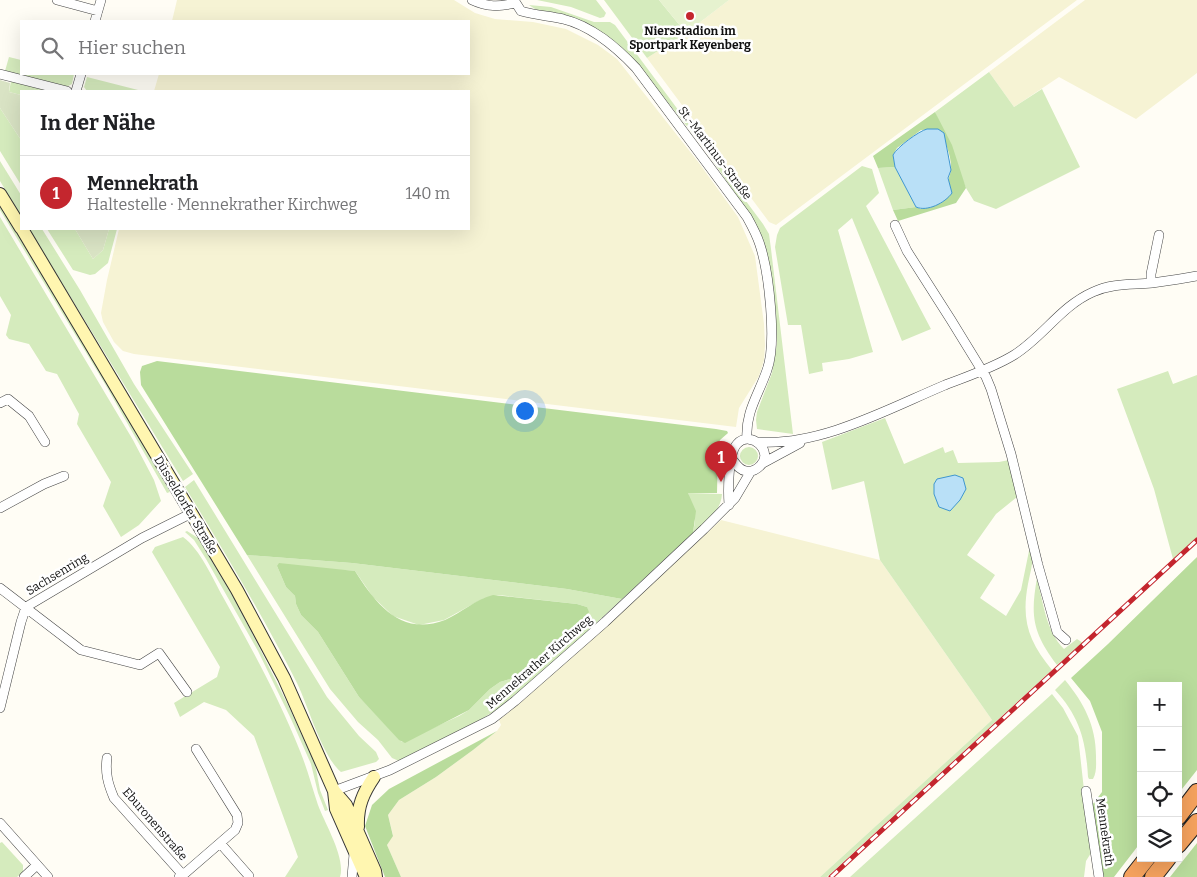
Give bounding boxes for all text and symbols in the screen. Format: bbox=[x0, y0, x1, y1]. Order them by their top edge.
marker: Niersstadion im Sportpark Keyenberg bbox=[684, 10, 696, 22]
search box bbox=[20, 20, 470, 75]
place label: Niersstadion im Sportpark Keyenberg bbox=[629, 24, 751, 52]
icon: search bbox=[38, 34, 66, 62]
text: Hier suchen bbox=[78, 36, 186, 59]
street label: St.-Martinus-Straße bbox=[675, 104, 755, 202]
text: In der Nähe bbox=[40, 110, 155, 136]
text: Mennekrath bbox=[87, 172, 198, 195]
text: 1 bbox=[53, 184, 59, 203]
text: 140 m bbox=[405, 184, 450, 203]
text: Haltestelle · Mennekrather Kirchweg bbox=[87, 195, 358, 214]
your location bbox=[512, 398, 538, 424]
pin: 1 bbox=[705, 441, 737, 482]
street label: Düsseldorfer Straße bbox=[151, 453, 221, 557]
street label: Sachsenring bbox=[23, 550, 91, 598]
street label: Mennekrather Kirchweg bbox=[483, 612, 595, 712]
map controls bbox=[1137, 682, 1182, 862]
button: + bbox=[1137, 682, 1182, 727]
button: − bbox=[1137, 727, 1182, 772]
button: locate bbox=[1137, 772, 1182, 817]
street label: Eburonenstraße bbox=[120, 785, 190, 863]
street label: Mennekrath bbox=[1093, 797, 1117, 867]
button: layers bbox=[1137, 817, 1182, 862]

